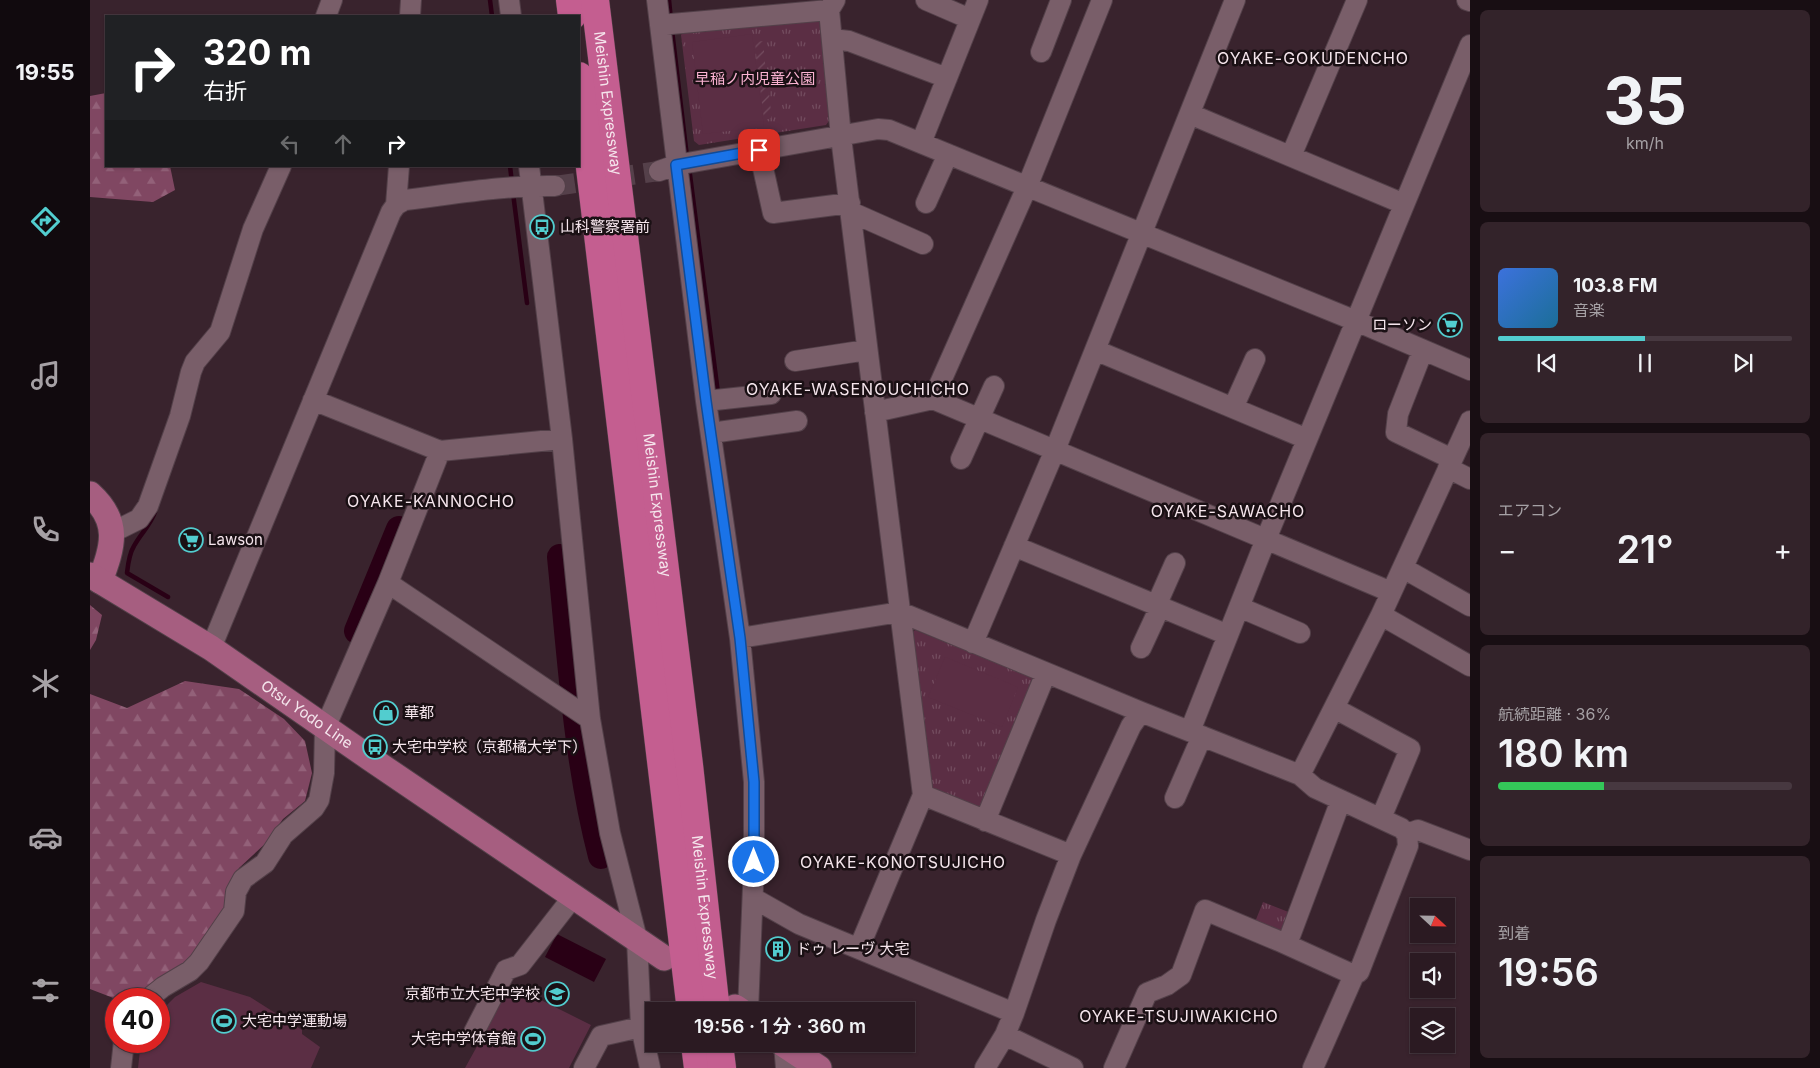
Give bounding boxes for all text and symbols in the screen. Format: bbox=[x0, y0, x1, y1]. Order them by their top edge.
street label: Meishin Expressway bbox=[590, 30, 627, 177]
text: 320 m bbox=[203, 31, 311, 73]
icon: right bbox=[120, 35, 185, 100]
district label: OYAKE-GOKUDENCHO bbox=[1217, 48, 1409, 68]
text: 19:55 bbox=[15, 59, 75, 85]
text: 35 bbox=[1603, 61, 1687, 140]
park label: 早稲ノ内児童公園 bbox=[695, 69, 815, 88]
text: 右折 bbox=[203, 78, 247, 104]
pin bbox=[738, 129, 780, 171]
icon: left bbox=[276, 130, 304, 158]
icon: ahead bbox=[329, 130, 357, 158]
icon: right bbox=[382, 130, 410, 158]
text: km/h bbox=[1626, 133, 1664, 153]
icon: arrive bbox=[745, 136, 773, 164]
icon: directions bbox=[28, 204, 63, 239]
bus stop icon: 山科警察署前 bbox=[529, 214, 555, 240]
place label: 山科警察署前 bbox=[560, 217, 650, 236]
text: 103.8 FM bbox=[1573, 274, 1657, 297]
text: 音楽 bbox=[1573, 300, 1605, 320]
supermarket icon: ローソン bbox=[1437, 312, 1463, 338]
place label: ローソン bbox=[1372, 315, 1432, 334]
icon: previous bbox=[1533, 349, 1561, 377]
icon: pause bbox=[1631, 349, 1659, 377]
icon: next bbox=[1729, 349, 1757, 377]
icon: music bbox=[28, 358, 63, 393]
district label: OYAKE-WASENOUCHICHO bbox=[746, 379, 970, 399]
street label: Meishin Expressway bbox=[639, 432, 676, 579]
district label: OYAKE-KANNOCHO bbox=[347, 491, 515, 511]
text: エアコン bbox=[1498, 500, 1562, 520]
district label: OYAKE-SAWACHO bbox=[1151, 501, 1305, 521]
icon: phone bbox=[28, 512, 63, 547]
text: 21° bbox=[1616, 526, 1674, 572]
supermarket icon: Lawson bbox=[178, 527, 204, 553]
place label: Lawson bbox=[208, 530, 263, 549]
text: − bbox=[1498, 533, 1517, 567]
text: + bbox=[1773, 533, 1792, 567]
icon: climate bbox=[28, 666, 63, 701]
street label: Otsu Yodo Line bbox=[258, 676, 357, 753]
shop icon: 華都 bbox=[373, 700, 399, 726]
place label: 華都 bbox=[404, 703, 434, 722]
text: 航続距離 · 36% bbox=[1498, 704, 1611, 724]
text: 180 km bbox=[1498, 730, 1629, 776]
bus stop icon: 大宅中学校（京都橘大学下） bbox=[362, 734, 388, 760]
place label: 大宅中学校（京都橘大学下） bbox=[392, 737, 587, 756]
icon: car bbox=[28, 820, 63, 855]
street label: Meishin Expressway bbox=[688, 834, 723, 981]
position arrow bbox=[727, 835, 779, 887]
district label: OYAKE-KONOTSUJICHO bbox=[800, 852, 1006, 872]
north arrow bbox=[1410, 898, 1455, 942]
map controls bbox=[1410, 898, 1455, 1053]
text: 到着 bbox=[1498, 923, 1530, 943]
building icon: ドゥ レーヴ 大宅 bbox=[765, 936, 791, 962]
place label: ドゥ レーヴ 大宅 bbox=[796, 939, 909, 958]
text: 19:56 bbox=[1498, 949, 1599, 995]
button: sound bbox=[1410, 953, 1455, 998]
icon: filters bbox=[28, 973, 63, 1008]
school or university icon: 京都市立大宅中学校 bbox=[544, 981, 570, 1007]
place label: 京都市立大宅中学校 bbox=[405, 984, 540, 1003]
speed limit sign: 40 bbox=[105, 988, 170, 1053]
district label: OYAKE-TSUJIWAKICHO bbox=[1079, 1006, 1279, 1026]
sports icon: 大宅中学運動場 bbox=[211, 1008, 237, 1034]
button: layers bbox=[1410, 1008, 1455, 1053]
place label: 大宅中学運動場 bbox=[242, 1011, 347, 1030]
text: 19:56 · 1 分 · 360 m bbox=[694, 1015, 866, 1038]
sports icon: 大宅中学体育館 bbox=[520, 1026, 546, 1052]
place label: 大宅中学体育館 bbox=[411, 1029, 516, 1048]

